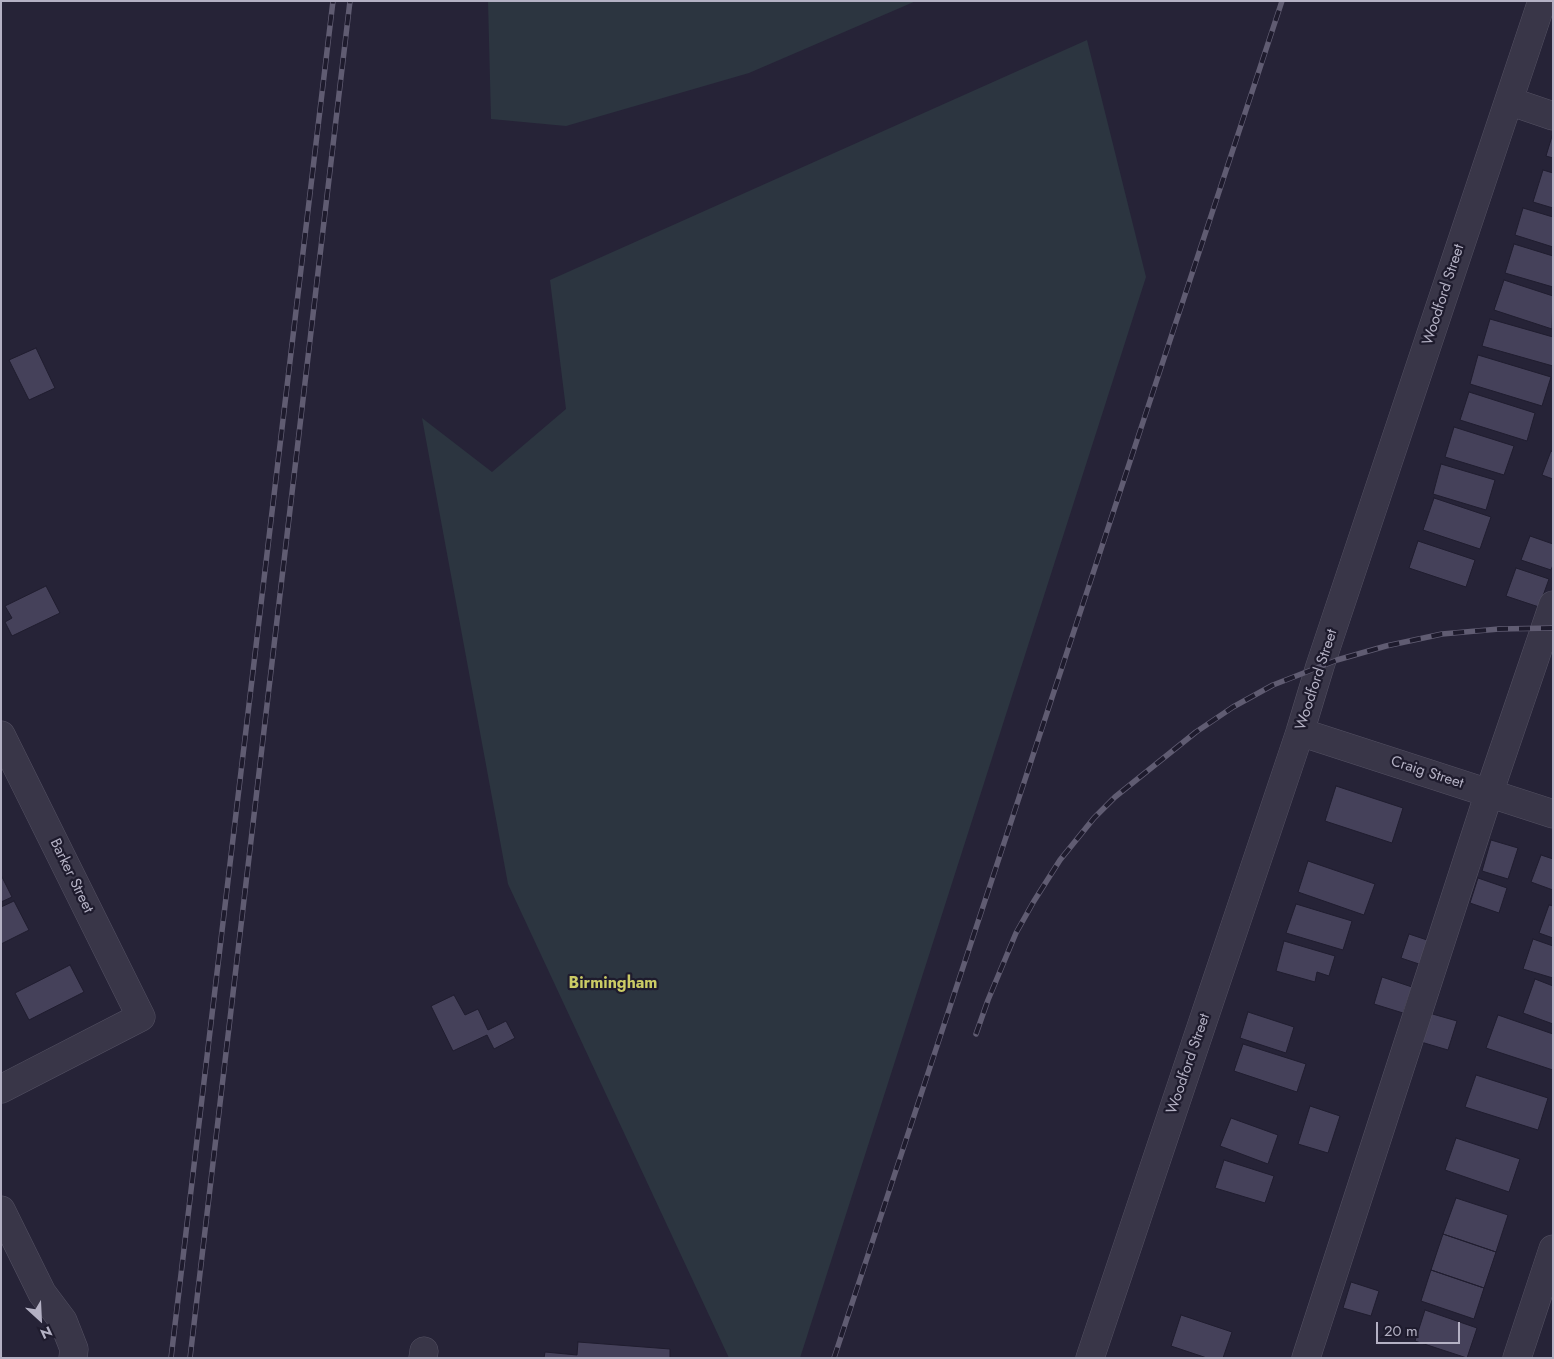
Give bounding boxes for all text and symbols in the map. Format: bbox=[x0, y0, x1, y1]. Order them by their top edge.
street label: Woodford Street bbox=[1419, 242, 1469, 348]
street label: Woodford Street bbox=[1292, 627, 1342, 733]
street label: Craig Street bbox=[1388, 753, 1466, 793]
street label: Barker Street bbox=[45, 836, 97, 916]
district label: Birmingham bbox=[569, 974, 657, 994]
street label: Woodford Street bbox=[1163, 1011, 1215, 1117]
north arrow bbox=[15, 1294, 65, 1344]
scale bar bbox=[1379, 1312, 1463, 1344]
text: 20 m bbox=[1384, 1320, 1418, 1342]
text: N bbox=[37, 1321, 56, 1344]

